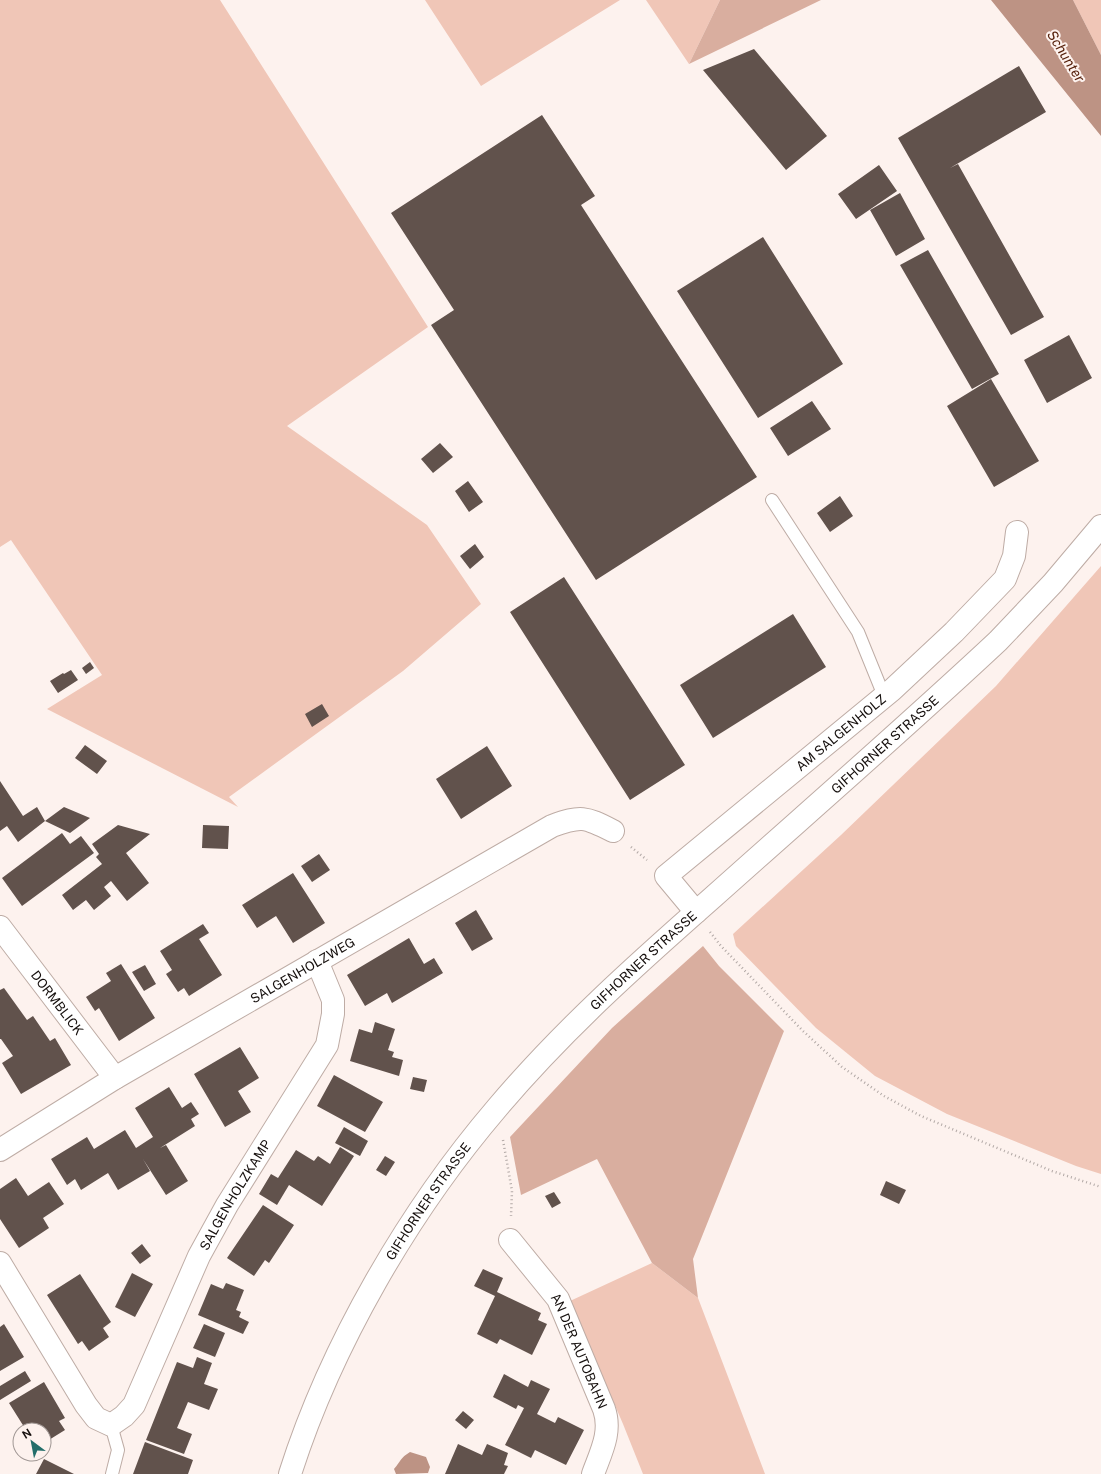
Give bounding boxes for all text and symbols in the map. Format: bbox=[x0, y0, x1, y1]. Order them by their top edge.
water label: Schunter bbox=[1044, 27, 1088, 85]
street label: AM SALGENHOLZ bbox=[793, 691, 889, 774]
street label: GIFHORNER STRASSE bbox=[828, 693, 942, 797]
street label: GIFHORNER STRASSE bbox=[587, 908, 700, 1013]
street label: SALGENHOLZWEG bbox=[248, 934, 357, 1006]
street label: DORMBLICK bbox=[28, 968, 86, 1038]
street label: SALGENHOLZKAMP bbox=[197, 1137, 274, 1253]
street label: GIFHORNER STRASSE bbox=[383, 1140, 474, 1263]
street label: AN DER AUTOBAHN bbox=[548, 1290, 610, 1411]
north arrow bbox=[12, 1422, 52, 1462]
text: N bbox=[20, 1426, 34, 1441]

